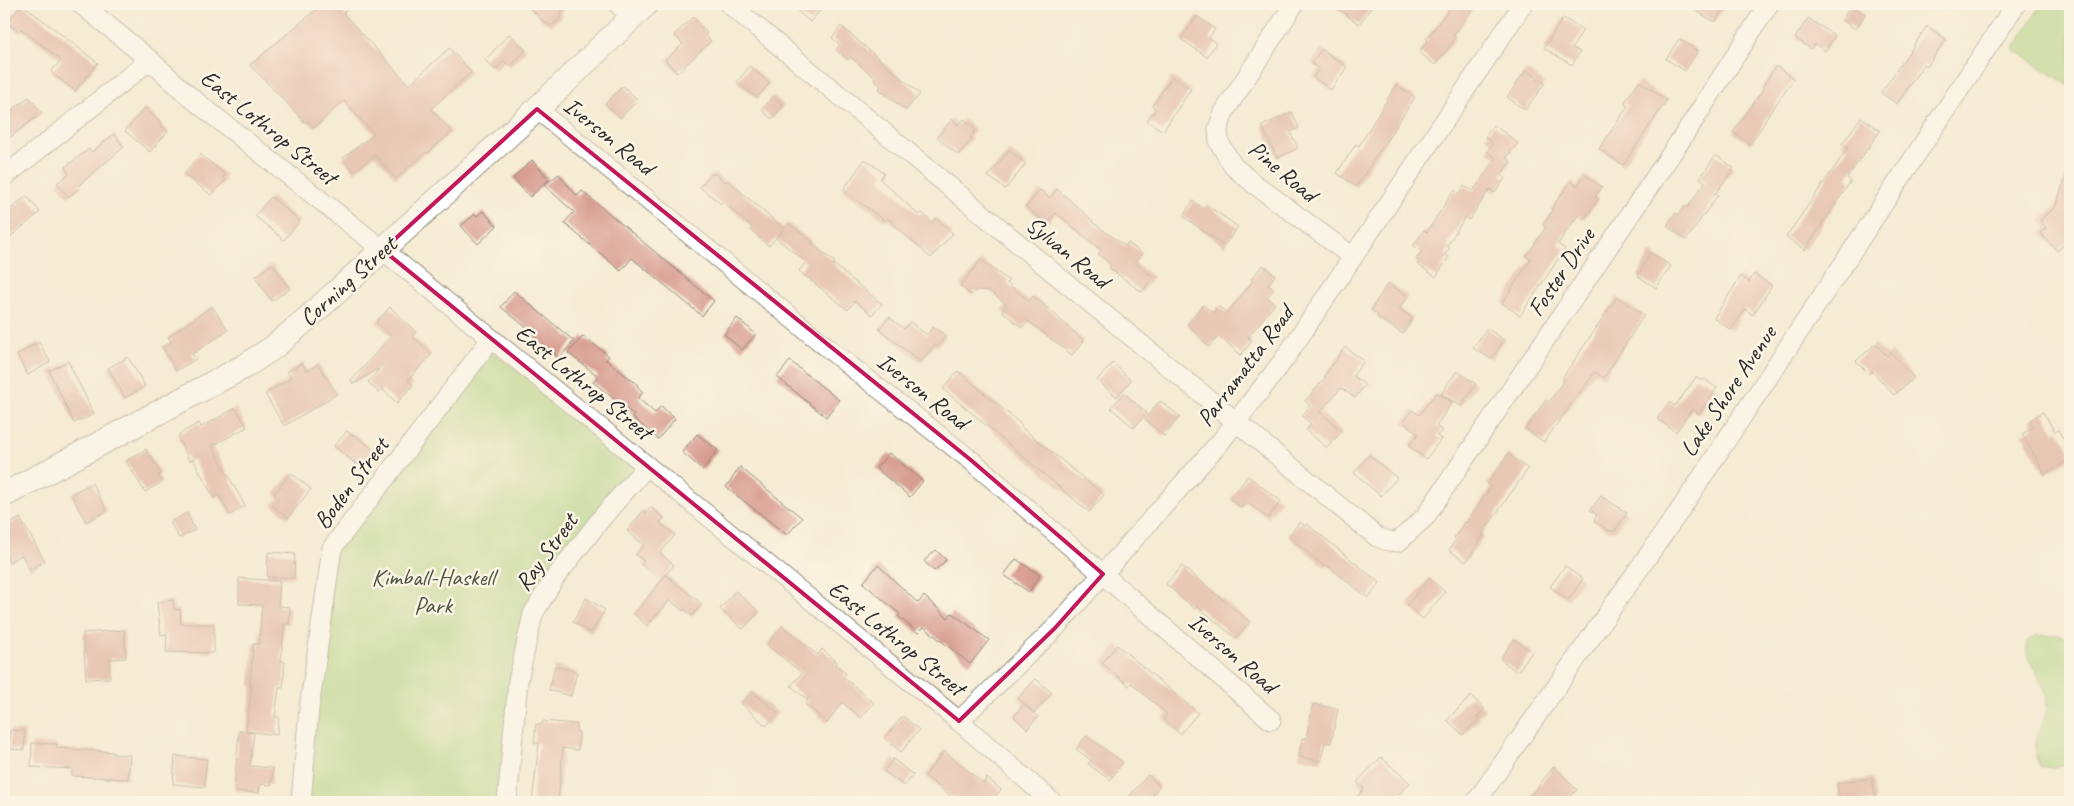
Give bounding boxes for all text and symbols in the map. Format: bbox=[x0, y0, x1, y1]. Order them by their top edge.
street label: East Lothrop Street bbox=[195, 63, 346, 193]
street label: Iverson Road bbox=[558, 90, 663, 184]
street label: Pine Road bbox=[1242, 134, 1326, 211]
street label: Sylvan Road bbox=[1020, 209, 1119, 297]
street label: Foster Drive bbox=[1521, 220, 1603, 322]
street label: Corning Street bbox=[293, 228, 404, 333]
street label: Parramatta Road bbox=[1190, 297, 1302, 432]
street label: East Lothrop Street bbox=[510, 318, 661, 448]
street label: Lake Shore Avenue bbox=[1673, 318, 1784, 462]
street label: Iverson Road bbox=[871, 346, 978, 438]
street label: Boden Street bbox=[307, 430, 396, 535]
street label: Ray Street bbox=[508, 506, 585, 597]
park label: Kimball-Haskell Park bbox=[372, 562, 498, 620]
street label: East Lothrop Street bbox=[823, 574, 974, 704]
street label: Iverson Road bbox=[1182, 606, 1286, 702]

